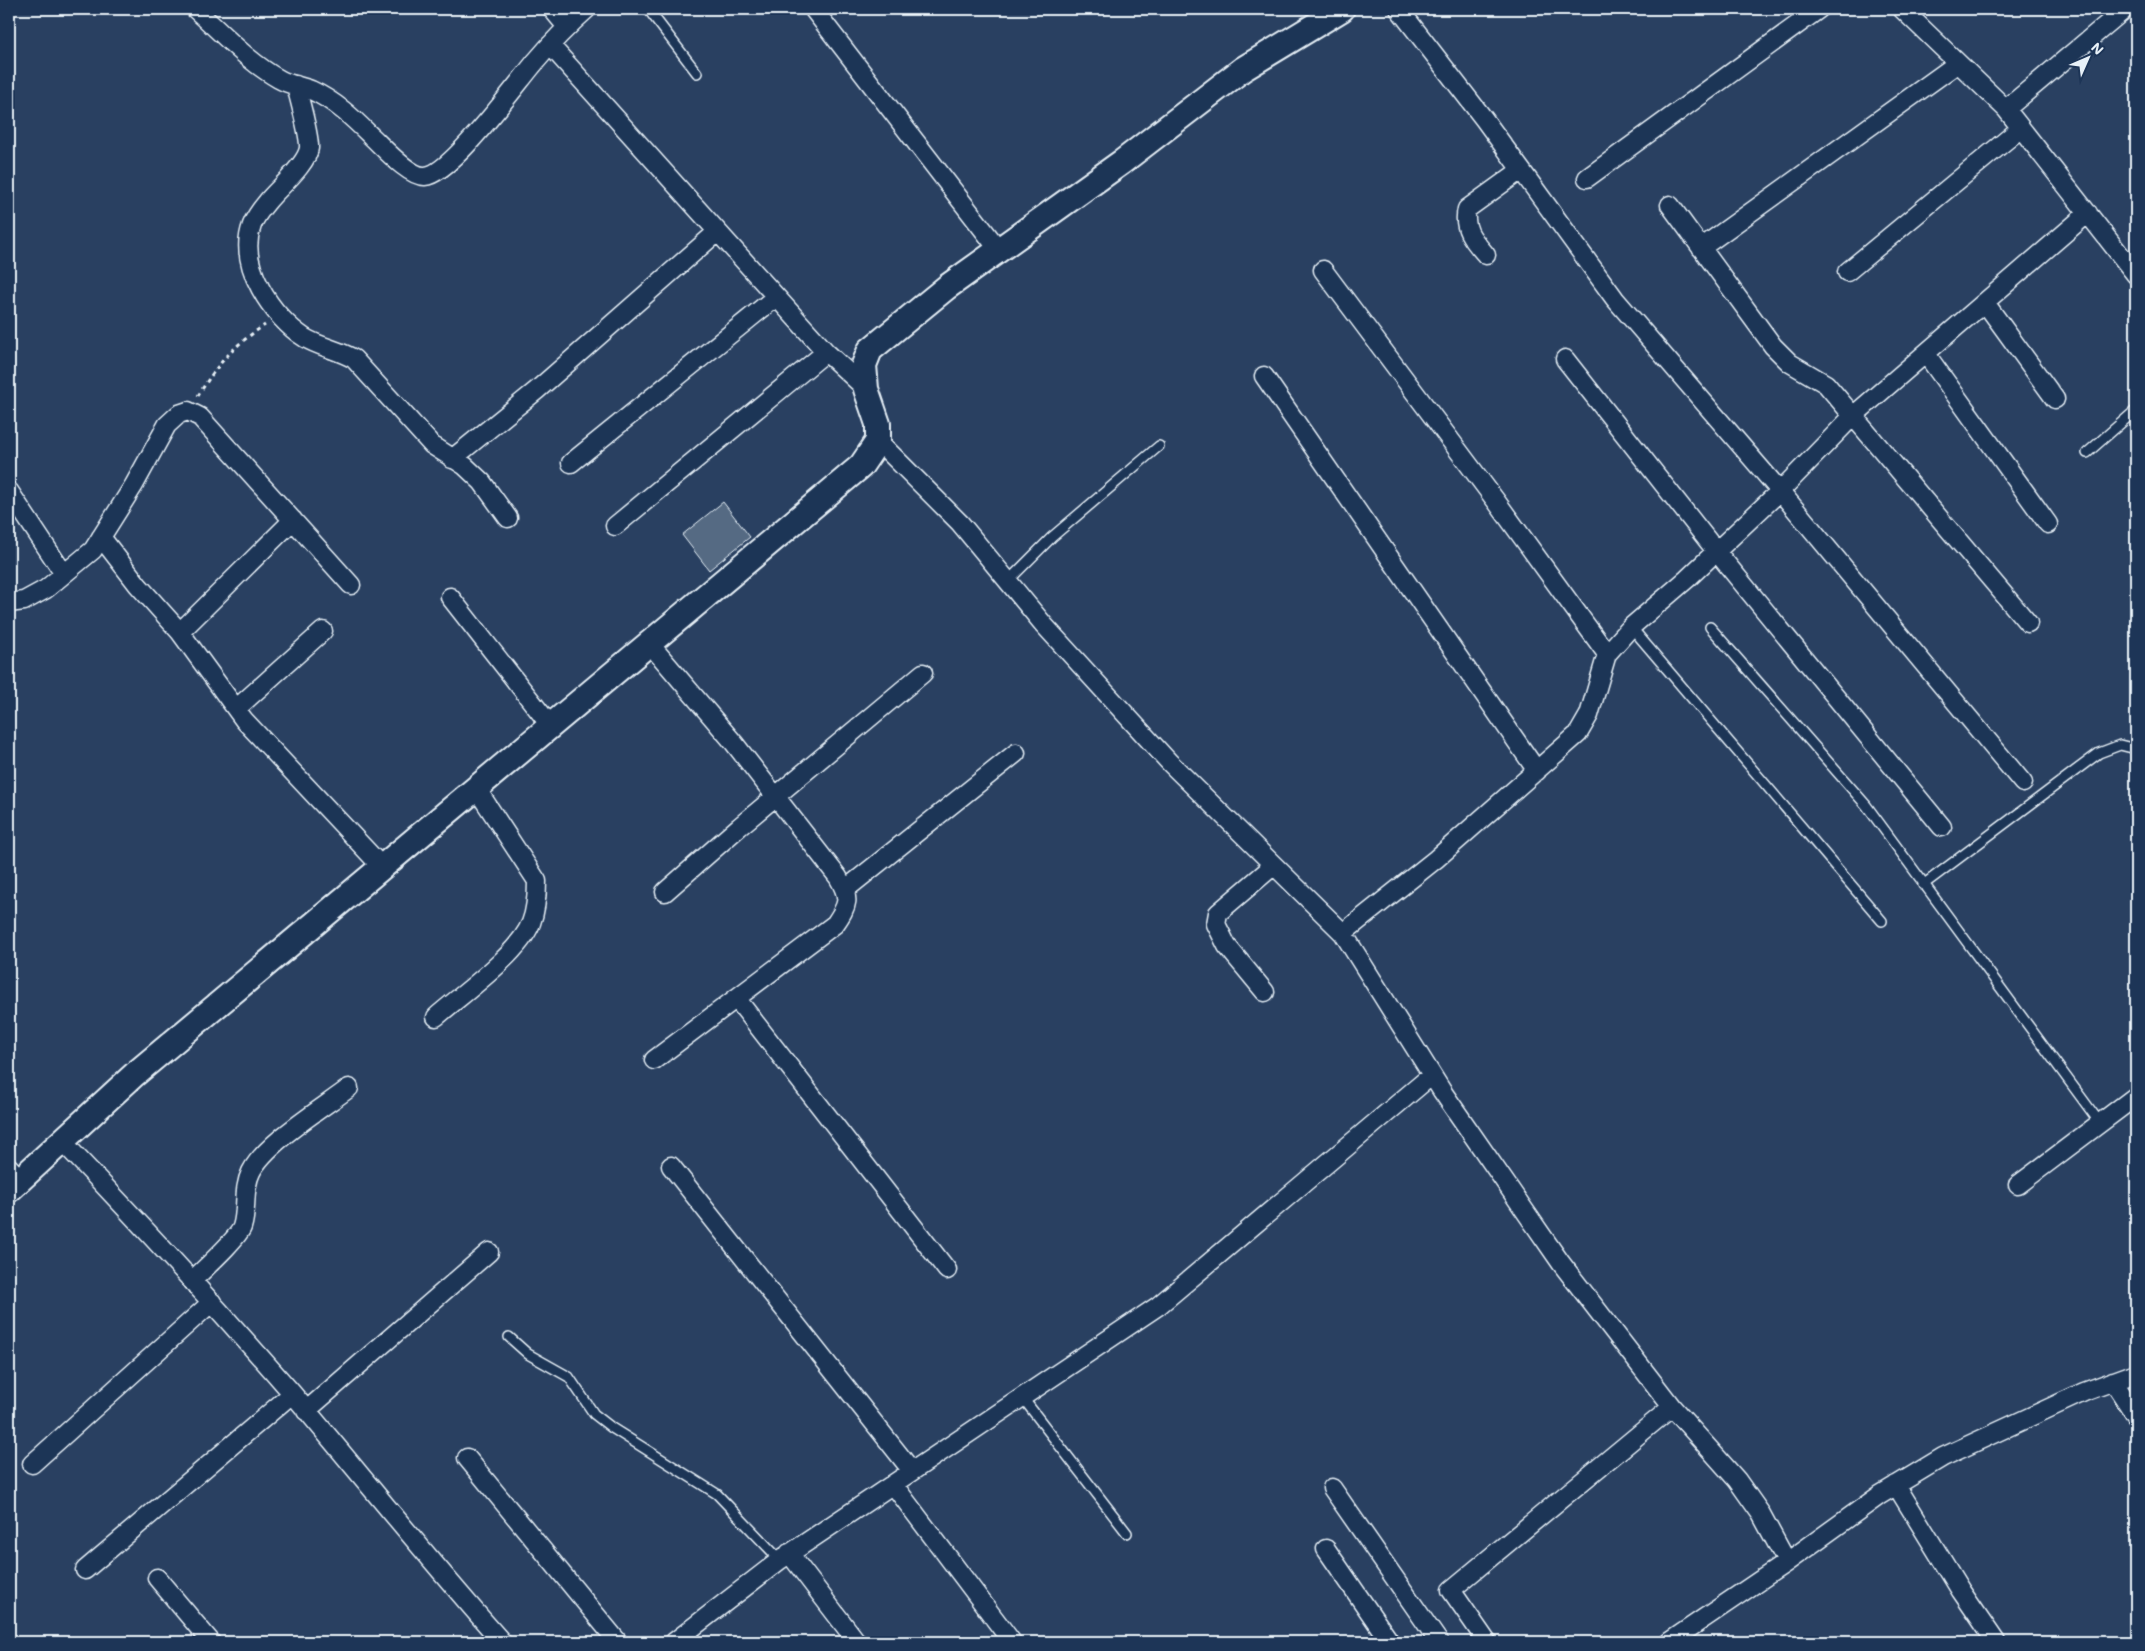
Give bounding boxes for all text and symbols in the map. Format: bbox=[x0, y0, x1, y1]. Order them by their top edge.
north arrow bbox=[2062, 32, 2112, 82]
text: N bbox=[2087, 38, 2108, 59]

